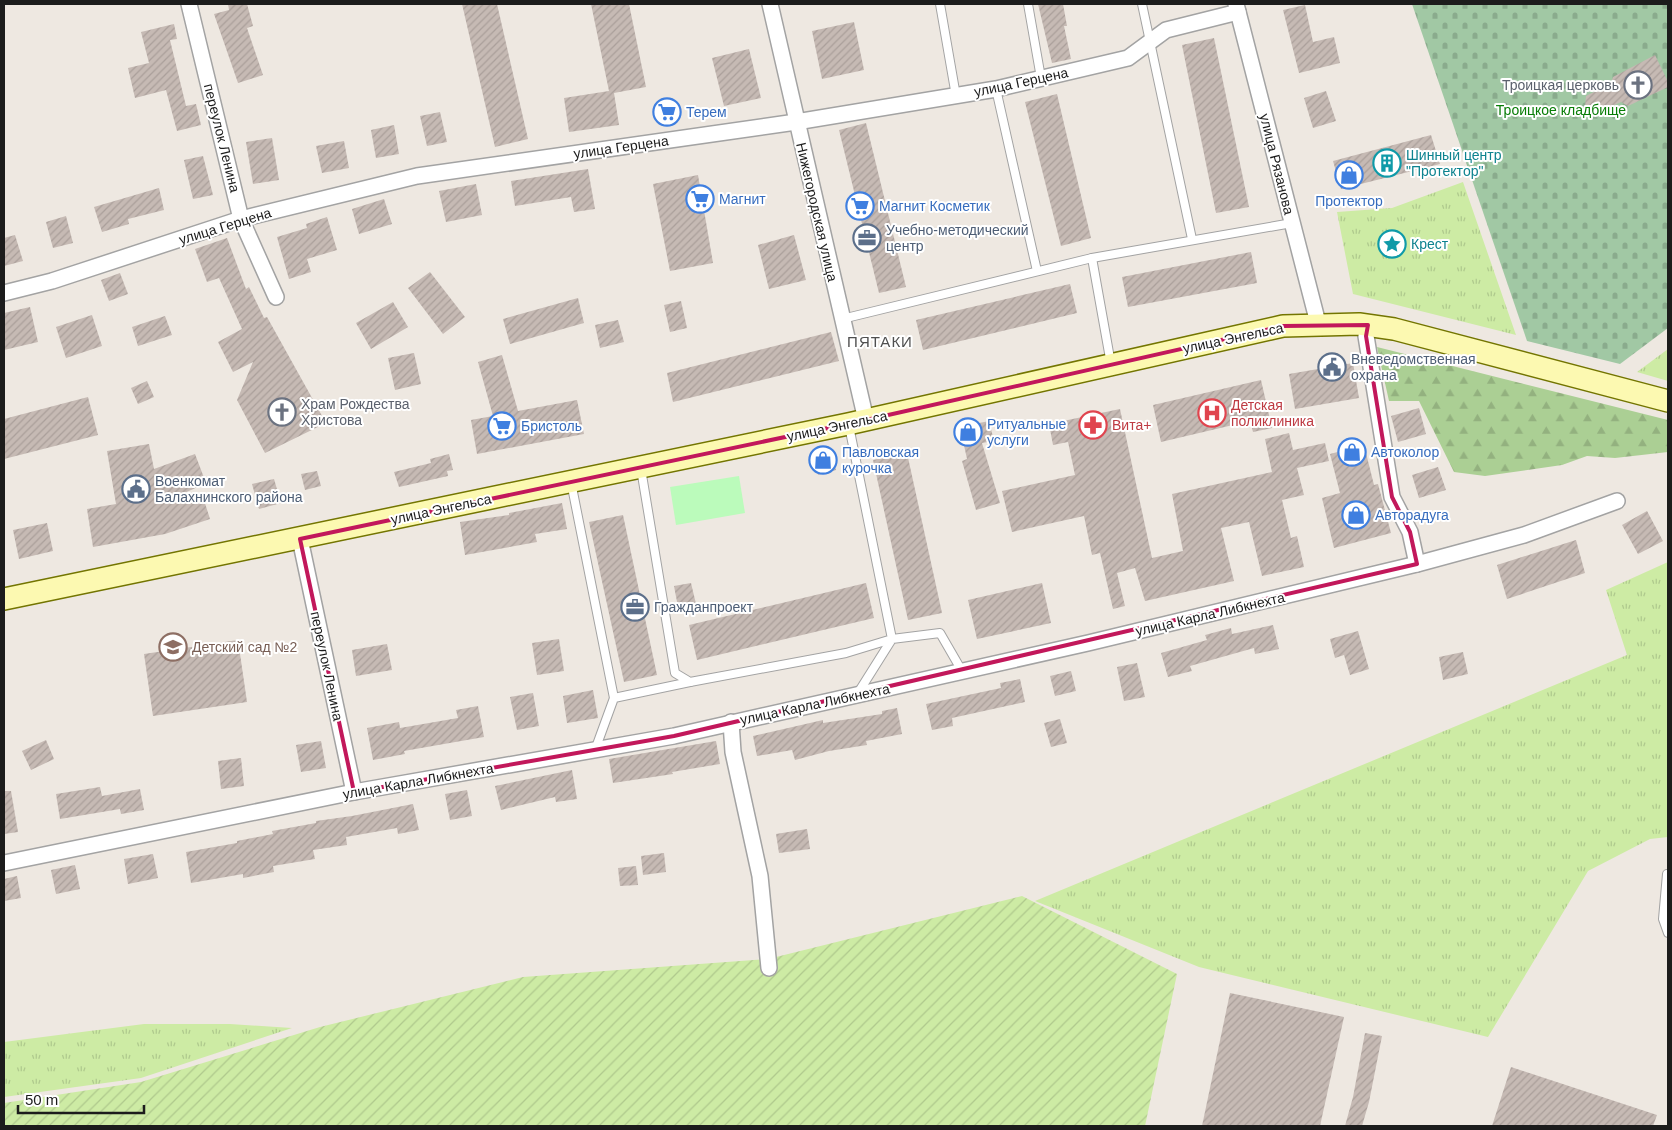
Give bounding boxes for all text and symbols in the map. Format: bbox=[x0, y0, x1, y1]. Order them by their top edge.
street label: улица Герцена bbox=[973, 64, 1070, 100]
church icon: Троицкая церковь bbox=[1623, 70, 1653, 100]
place label: Троицкая церковь bbox=[1502, 77, 1619, 93]
street label: переулок Ленина bbox=[201, 82, 243, 194]
supermarket icon: Терем bbox=[652, 97, 682, 127]
park label: Троицкое кладбище bbox=[1496, 102, 1626, 118]
place label: Терем bbox=[686, 104, 727, 120]
street label: улица Рязанова bbox=[1257, 112, 1297, 216]
street label: улица Герцена bbox=[572, 132, 670, 162]
street label: Нижегородская улица bbox=[793, 141, 841, 283]
place label: Шинный центр "Протектор" bbox=[1406, 147, 1502, 179]
building icon: Шинный центр "Протектор" bbox=[1372, 148, 1402, 178]
shop icon: Протектор bbox=[1334, 160, 1364, 190]
supermarket icon: Магнит bbox=[685, 184, 715, 214]
place label: Магнит bbox=[719, 191, 766, 207]
supermarket icon: Магнит Косметик bbox=[845, 191, 875, 221]
place label: Протектор bbox=[1315, 193, 1383, 209]
place label: Магнит Косметик bbox=[879, 198, 991, 214]
street label: улица Герцена bbox=[177, 204, 273, 248]
place label: Учебно-методический центр bbox=[886, 222, 1029, 254]
office icon: Учебно-методический центр bbox=[852, 223, 882, 253]
place icon: Крест bbox=[1377, 229, 1407, 259]
place label: Крест bbox=[1411, 236, 1449, 252]
street label: улица Энгельса bbox=[1181, 319, 1285, 356]
district label: ПЯТАКИ bbox=[847, 333, 913, 350]
place label: Вневедомственная охрана bbox=[1351, 351, 1476, 383]
public building icon: Вневедомственная охрана bbox=[1317, 352, 1347, 382]
place label: Храм Рождества Христова bbox=[301, 396, 410, 428]
church icon: Храм Рождества Христова bbox=[267, 397, 297, 427]
place label: Детская поликлиника bbox=[1231, 397, 1314, 429]
hospital icon: Детская поликлиника bbox=[1197, 398, 1227, 428]
street label: улица Энгельса bbox=[785, 407, 889, 444]
pharmacy icon: Вита+ bbox=[1078, 410, 1108, 440]
supermarket icon: Бристоль bbox=[487, 411, 517, 441]
place label: Ритуальные услуги bbox=[987, 416, 1067, 448]
shop icon: Ритуальные услуги bbox=[953, 417, 983, 447]
place label: Вита+ bbox=[1112, 417, 1151, 433]
place label: Бристоль bbox=[521, 418, 582, 434]
shop icon: Автоколор bbox=[1337, 437, 1367, 467]
place label: Павловская курочка bbox=[842, 444, 919, 476]
place label: Автоколор bbox=[1371, 444, 1439, 460]
shop icon: Павловская курочка bbox=[808, 445, 838, 475]
place label: Военкомат Балахнинского района bbox=[155, 473, 303, 505]
public building icon: Военкомат Балахнинского района bbox=[121, 474, 151, 504]
street label: улица Энгельса bbox=[389, 490, 493, 527]
shop icon: Авторадуга bbox=[1341, 500, 1371, 530]
place label: Авторадуга bbox=[1375, 507, 1449, 523]
street label: улица Карла Либкнехта bbox=[1134, 589, 1286, 639]
office icon: Гражданпроект bbox=[620, 592, 650, 622]
place label: Гражданпроект bbox=[654, 599, 754, 615]
street label: переулок Ленина bbox=[308, 610, 346, 722]
school or university icon: Детский сад №2 bbox=[158, 632, 188, 662]
place label: Детский сад №2 bbox=[192, 639, 298, 655]
street label: улица Карла Либкнехта bbox=[739, 680, 892, 728]
street label: улица Карла Либкнехта bbox=[341, 760, 495, 802]
scale bar bbox=[18, 1082, 144, 1114]
text: 50 m bbox=[25, 1091, 58, 1108]

